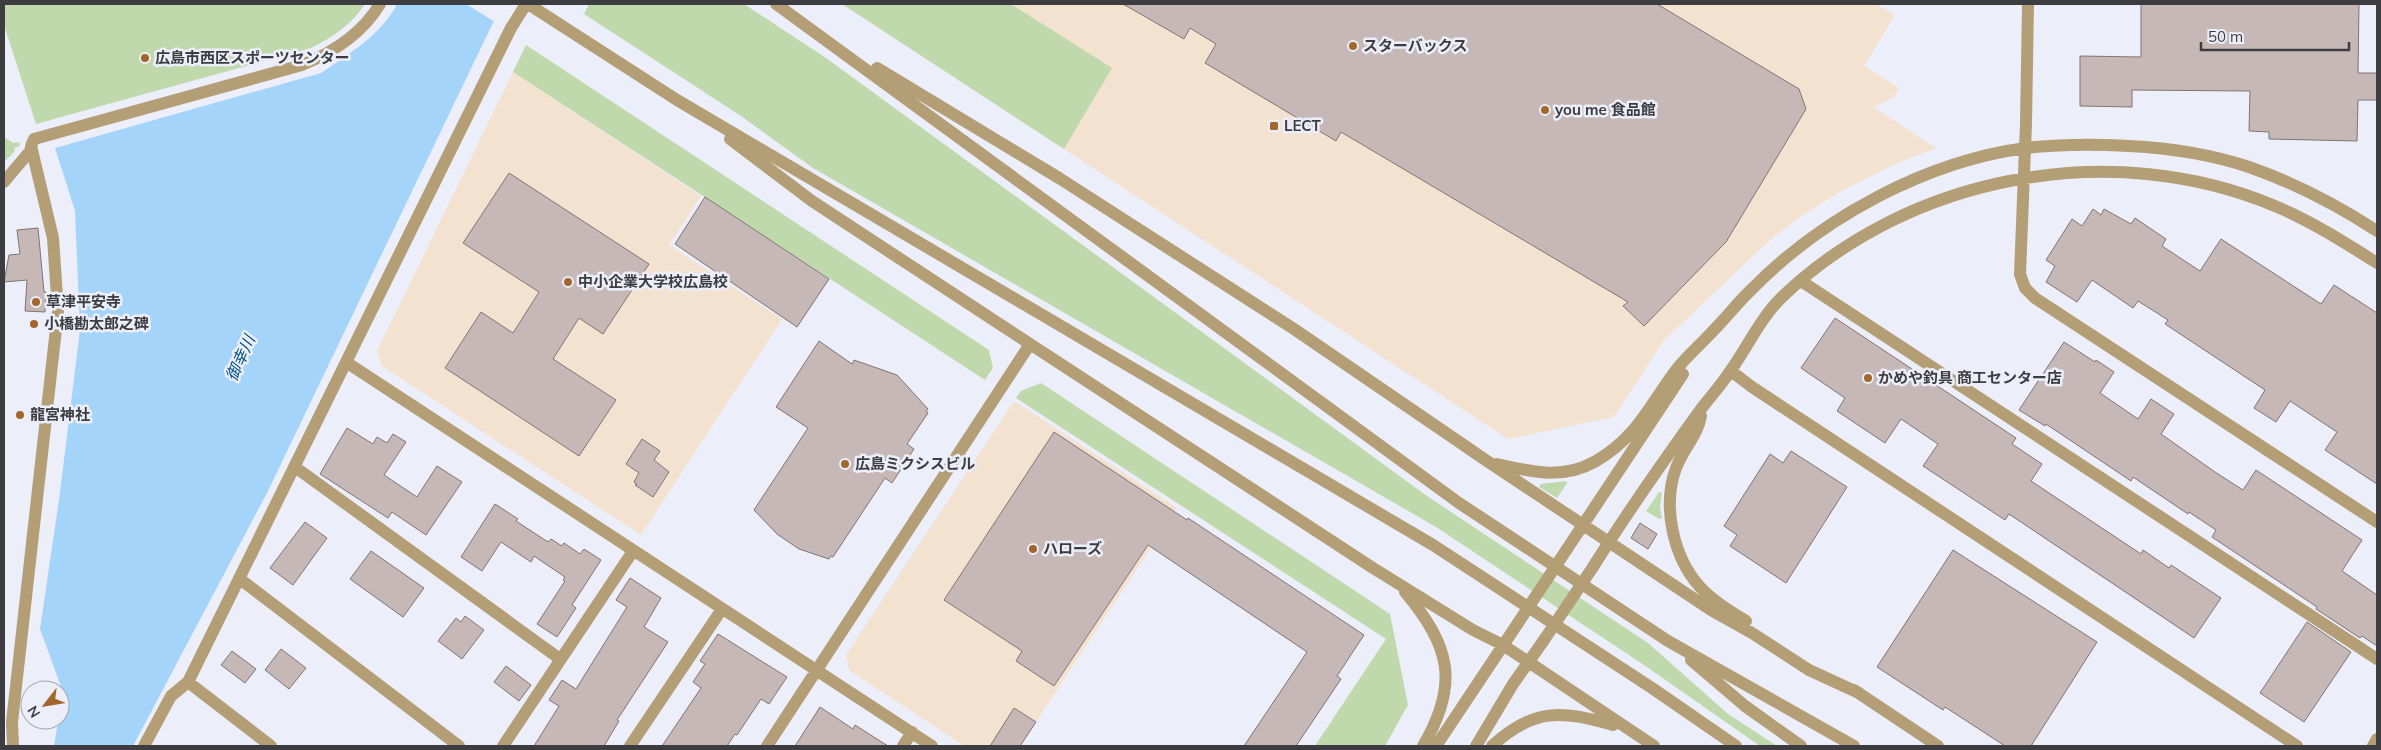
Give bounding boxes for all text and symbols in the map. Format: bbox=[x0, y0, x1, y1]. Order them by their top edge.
scale bar bbox=[2201, 20, 2348, 52]
text: 50 m bbox=[2208, 27, 2243, 46]
place label: スターバックス bbox=[1363, 36, 1467, 55]
marker: スターバックス bbox=[1347, 40, 1359, 52]
place label: 広島市西区スポーツセンター bbox=[155, 48, 350, 67]
marker: 広島市西区スポーツセンター bbox=[139, 52, 151, 64]
place label: you me 食品館 bbox=[1554, 100, 1656, 119]
marker: you me 食品館 bbox=[1539, 104, 1551, 116]
place label: LECT bbox=[1284, 116, 1321, 135]
marker: LECT bbox=[1268, 120, 1280, 132]
place label: 中小企業大学校広島校 bbox=[578, 272, 728, 291]
marker: 中小企業大学校広島校 bbox=[562, 276, 574, 288]
place label: 草津平安寺 bbox=[46, 292, 121, 311]
marker: 草津平安寺 bbox=[30, 296, 42, 308]
place label: 小橋勘太郎之碑 bbox=[44, 314, 149, 333]
marker: 小橋勘太郎之碑 bbox=[28, 318, 40, 330]
water label: 御幸川 bbox=[221, 330, 260, 384]
place label: かめや釣具 商工センター店 bbox=[1878, 368, 2062, 387]
marker: かめや釣具 商工センター店 bbox=[1862, 372, 1874, 384]
place label: 龍宮神社 bbox=[30, 405, 90, 424]
marker: 龍宮神社 bbox=[14, 409, 26, 421]
place label: 広島ミクシスビル bbox=[855, 454, 975, 473]
marker: 広島ミクシスビル bbox=[839, 458, 851, 470]
place label: ハローズ bbox=[1043, 539, 1102, 558]
marker: ハローズ bbox=[1027, 543, 1039, 555]
north arrow bbox=[20, 680, 70, 730]
text: N bbox=[23, 703, 44, 721]

